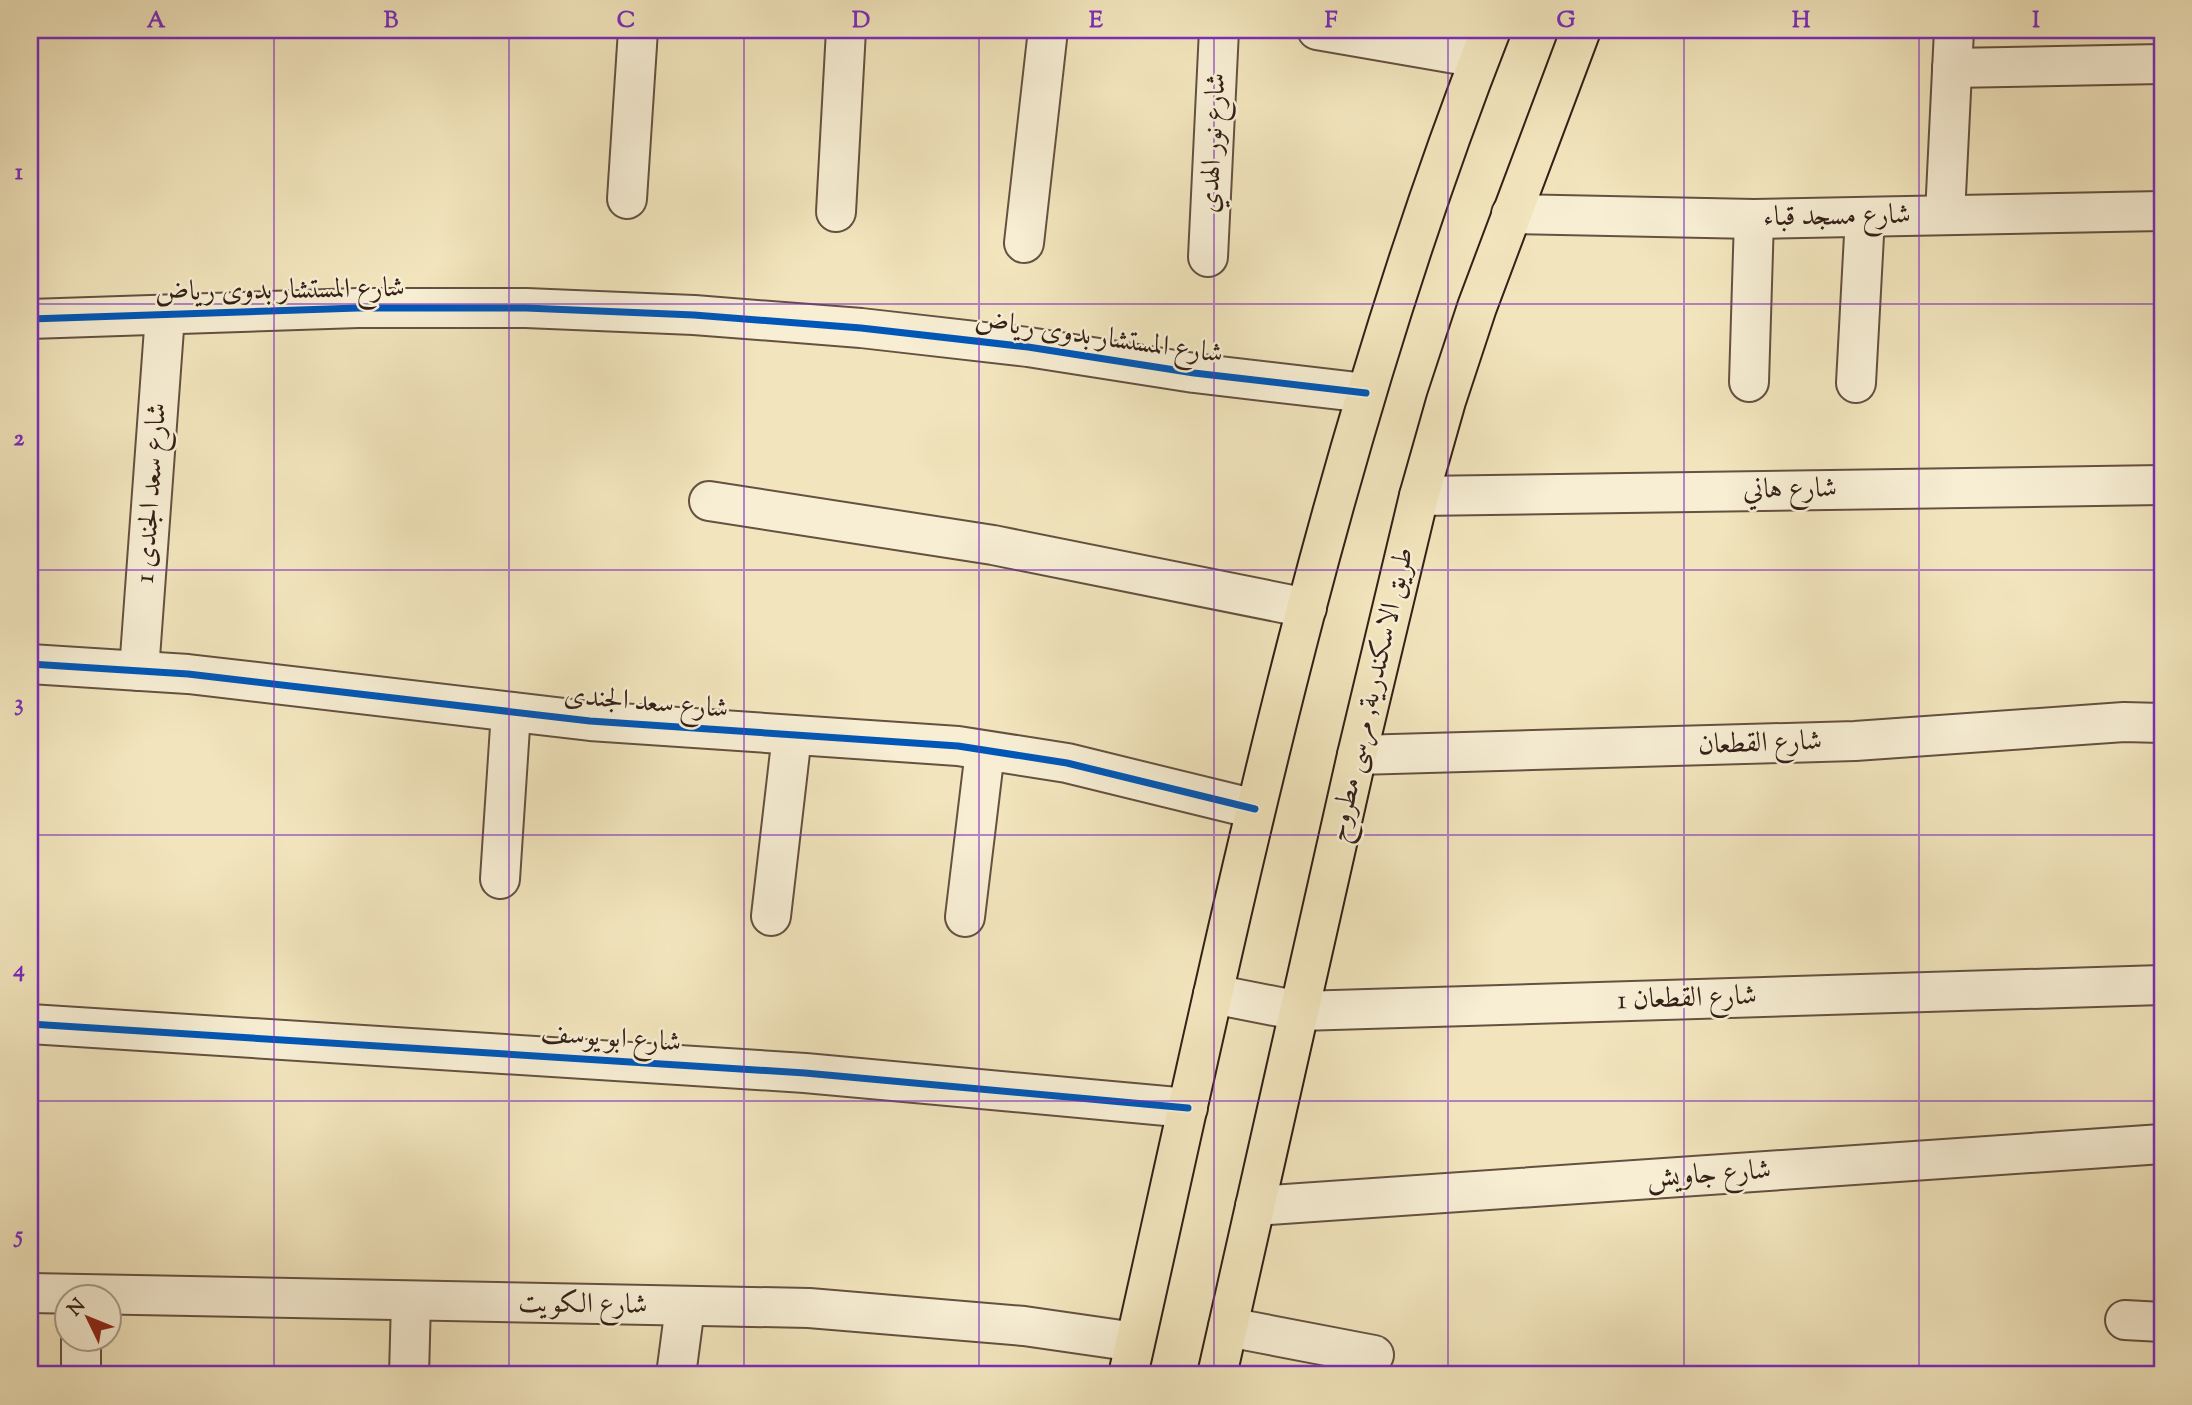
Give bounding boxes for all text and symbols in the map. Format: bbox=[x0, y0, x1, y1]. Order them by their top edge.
text: A bbox=[147, 5, 166, 38]
text: B bbox=[384, 5, 399, 38]
text: C bbox=[617, 5, 635, 38]
text: D bbox=[852, 5, 870, 38]
text: E bbox=[1089, 5, 1103, 38]
text: F bbox=[1325, 5, 1338, 38]
text: G bbox=[1557, 5, 1576, 38]
text: H bbox=[1792, 5, 1811, 38]
text: I bbox=[2032, 5, 2040, 38]
street label: شارع نور الهدي bbox=[1190, 72, 1239, 214]
text: 1 bbox=[15, 157, 23, 190]
street label: شارع مسجد قباء bbox=[1763, 196, 1911, 239]
street label: شارع المستشار بدوى رياض bbox=[155, 269, 405, 314]
street label: شارع المستشار بدوى رياض bbox=[972, 301, 1225, 376]
street label: شارع سعد الجندى 1 bbox=[126, 402, 179, 585]
text: 2 bbox=[14, 423, 25, 456]
street label: شارع هاني bbox=[1743, 469, 1837, 512]
street label: طريق الاسكندرية, مرسى مطروح bbox=[1319, 544, 1428, 847]
street label: شارع سعد الجندى bbox=[562, 676, 730, 731]
text: 3 bbox=[14, 688, 24, 721]
street label: شارع القطعان bbox=[1697, 722, 1823, 767]
text: 4 bbox=[12, 954, 25, 987]
street label: شارع القطعان 1 bbox=[1616, 977, 1758, 1022]
street label: شارع ابو يوسف bbox=[539, 1014, 683, 1065]
street label: شارع جاويش bbox=[1645, 1151, 1773, 1200]
text: 5 bbox=[13, 1220, 23, 1253]
north arrow bbox=[52, 1282, 122, 1352]
street label: شارع الكويت bbox=[518, 1284, 648, 1327]
text: N bbox=[62, 1293, 92, 1323]

